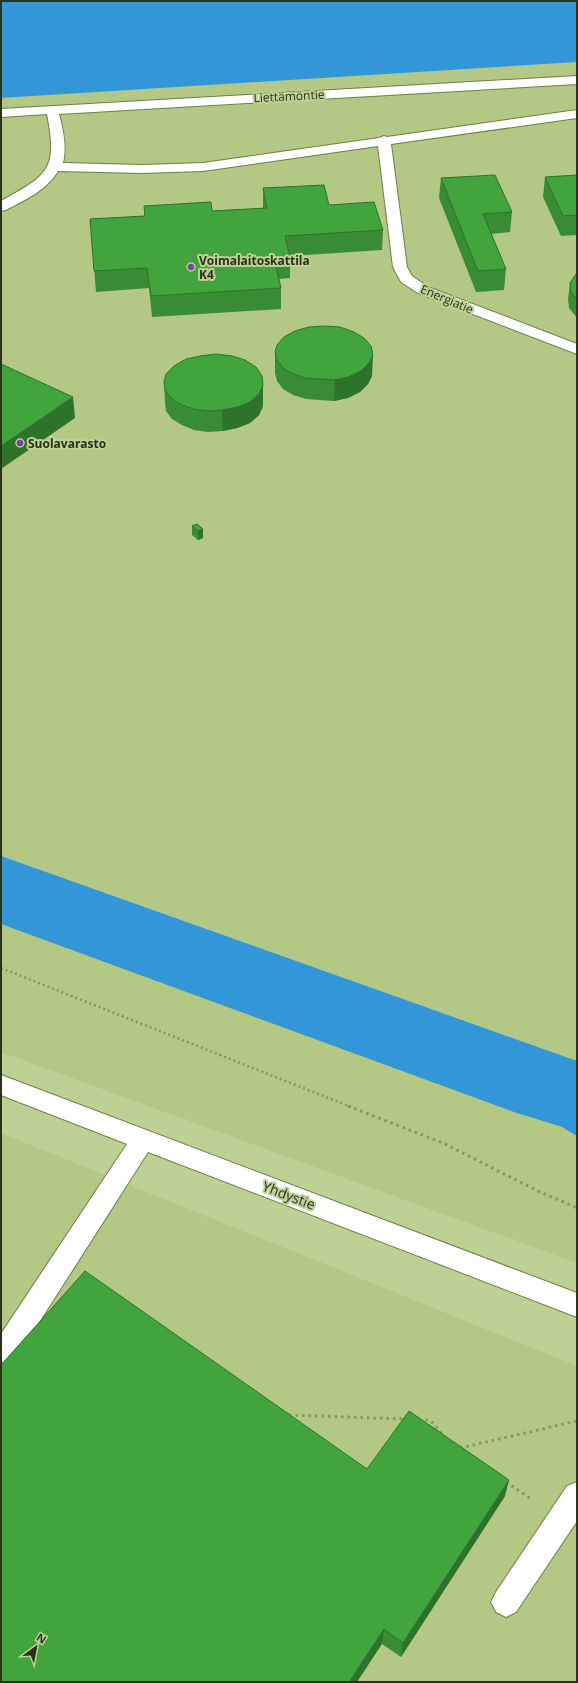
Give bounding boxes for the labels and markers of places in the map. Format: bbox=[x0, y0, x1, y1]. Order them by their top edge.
place label: Voimalaitoskattila K4 bbox=[199, 252, 310, 283]
marker: Voimalaitoskattila K4 bbox=[186, 262, 196, 272]
place label: Suolavarasto bbox=[28, 435, 106, 452]
marker: Suolavarasto bbox=[15, 438, 25, 448]

